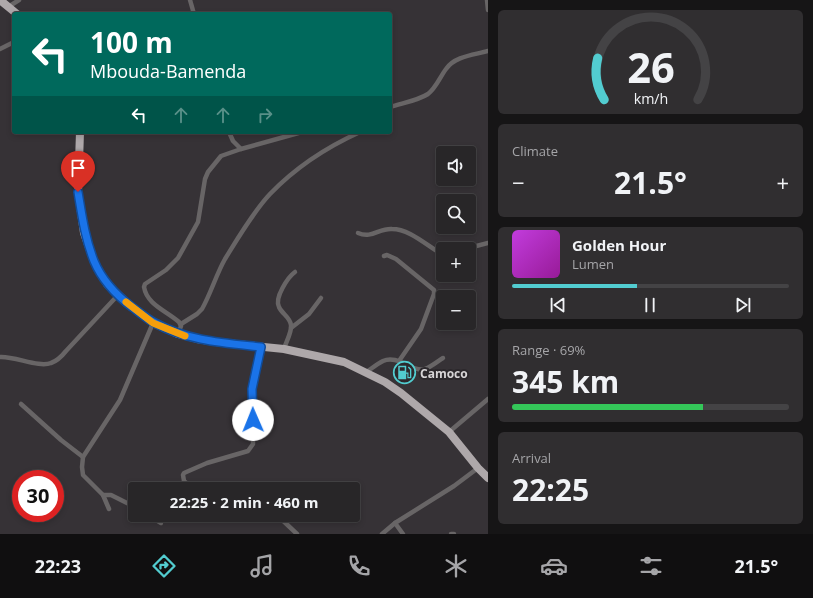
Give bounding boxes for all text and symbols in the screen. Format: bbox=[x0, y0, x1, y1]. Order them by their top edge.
text: 100 m bbox=[90, 23, 173, 61]
icon: left bbox=[24, 28, 76, 80]
text: 26 bbox=[627, 39, 674, 95]
text: Mbouda-Bamenda bbox=[90, 59, 246, 83]
text: km/h bbox=[633, 89, 668, 108]
icon: left bbox=[128, 104, 150, 126]
icon: ahead bbox=[170, 104, 192, 126]
icon: ahead bbox=[212, 104, 234, 126]
icon: right bbox=[254, 104, 276, 126]
text: Climate bbox=[512, 142, 558, 160]
map controls bbox=[436, 146, 476, 330]
button: sound bbox=[436, 146, 476, 186]
pin bbox=[61, 151, 95, 192]
icon: arrive bbox=[67, 157, 89, 179]
text: 21.5° bbox=[614, 162, 687, 203]
text: − bbox=[512, 167, 525, 197]
text: + bbox=[776, 167, 789, 197]
button: search bbox=[436, 194, 476, 234]
text: Golden Hour bbox=[572, 235, 666, 255]
button: + bbox=[436, 242, 476, 282]
text: Lumen bbox=[572, 255, 614, 273]
button: − bbox=[436, 290, 476, 330]
icon: previous bbox=[547, 294, 569, 316]
icon: pause bbox=[639, 294, 661, 316]
icon: next bbox=[732, 294, 754, 316]
text: Range · 69% bbox=[512, 341, 585, 359]
fuel station icon: Camoco bbox=[391, 360, 417, 386]
text: 345 km bbox=[512, 361, 619, 402]
place label: Camoco bbox=[420, 365, 468, 382]
position arrow bbox=[232, 399, 274, 441]
text: Arrival bbox=[512, 449, 551, 467]
text: 22:25 bbox=[512, 469, 589, 510]
speed limit sign: 30 bbox=[12, 470, 64, 522]
text: 22:25 · 2 min · 460 m bbox=[170, 492, 318, 512]
icon: directions bbox=[150, 552, 178, 580]
icon: music bbox=[248, 552, 276, 580]
icon: phone bbox=[345, 552, 373, 580]
icon: climate bbox=[442, 552, 470, 580]
icon: car bbox=[540, 552, 568, 580]
icon: filters bbox=[637, 552, 665, 580]
text: 22:23 bbox=[35, 554, 81, 578]
text: 21.5° bbox=[735, 554, 778, 578]

